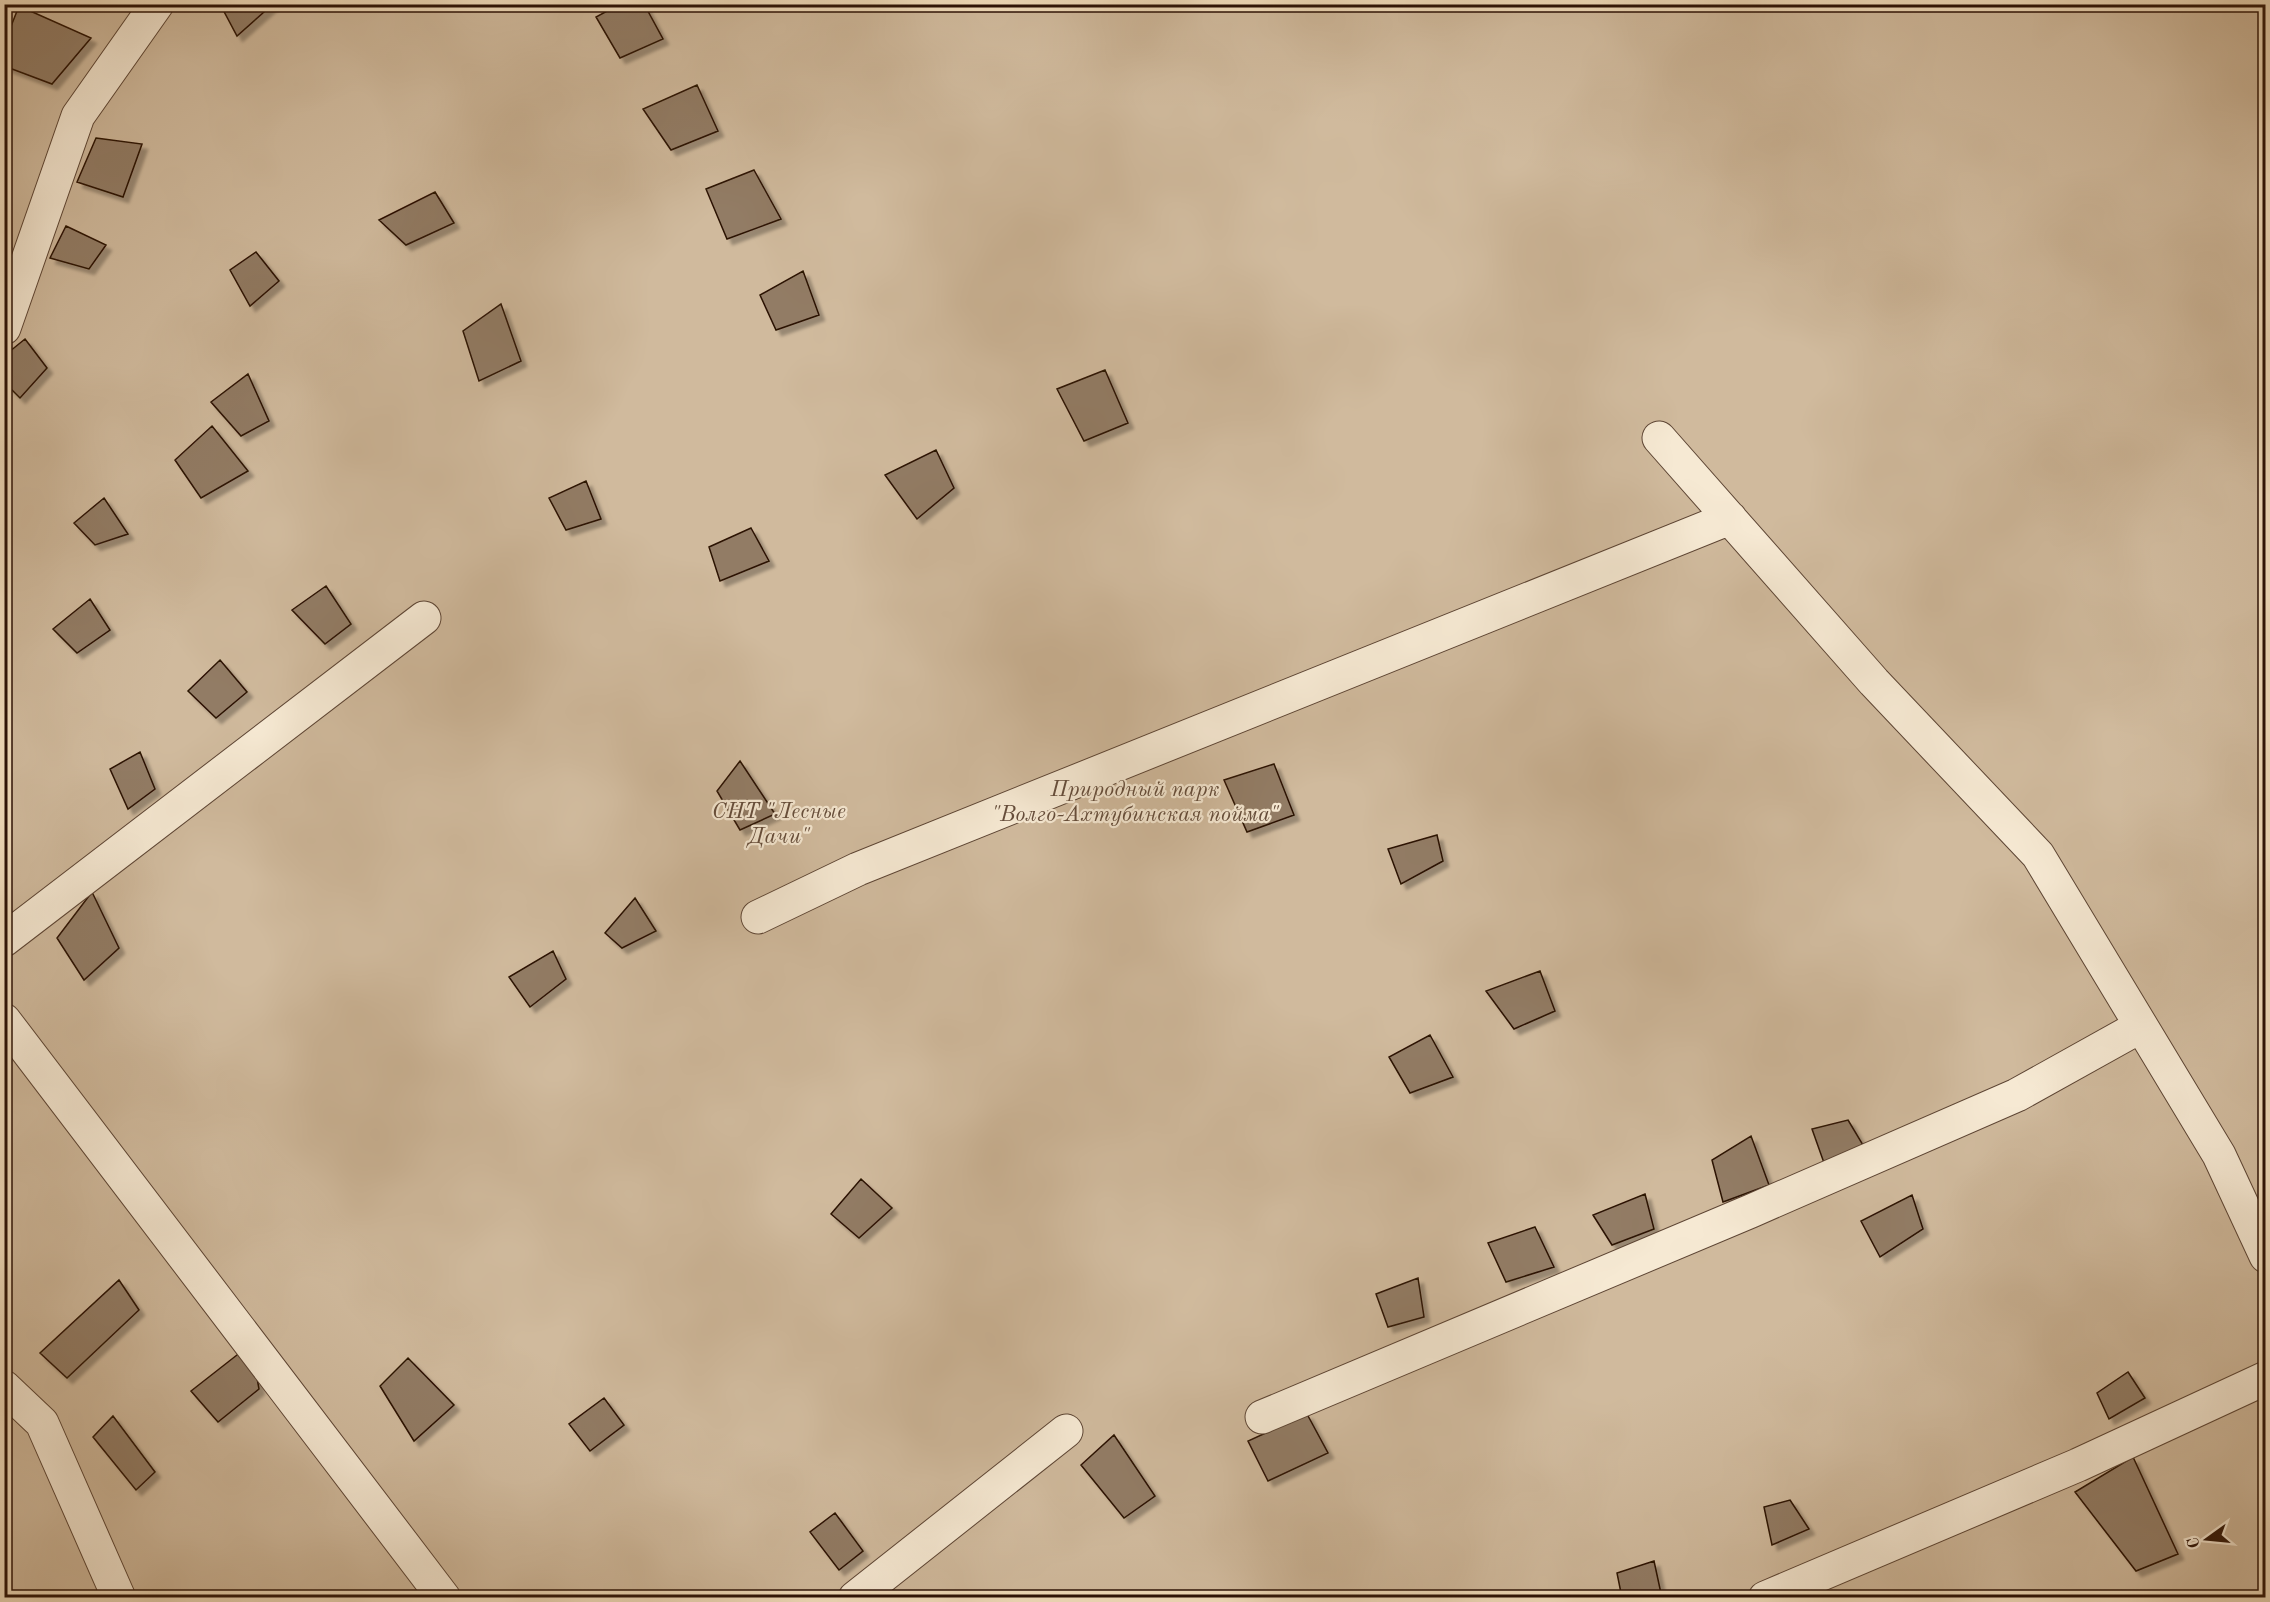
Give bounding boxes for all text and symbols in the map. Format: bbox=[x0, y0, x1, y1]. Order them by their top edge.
park label: Природный парк "Волго-Ахтубинская пойма" bbox=[991, 779, 1280, 826]
park label: СНТ "Лесные Дачи" bbox=[712, 801, 846, 848]
north arrow bbox=[2177, 1509, 2237, 1569]
text: С bbox=[2185, 1535, 2204, 1550]

